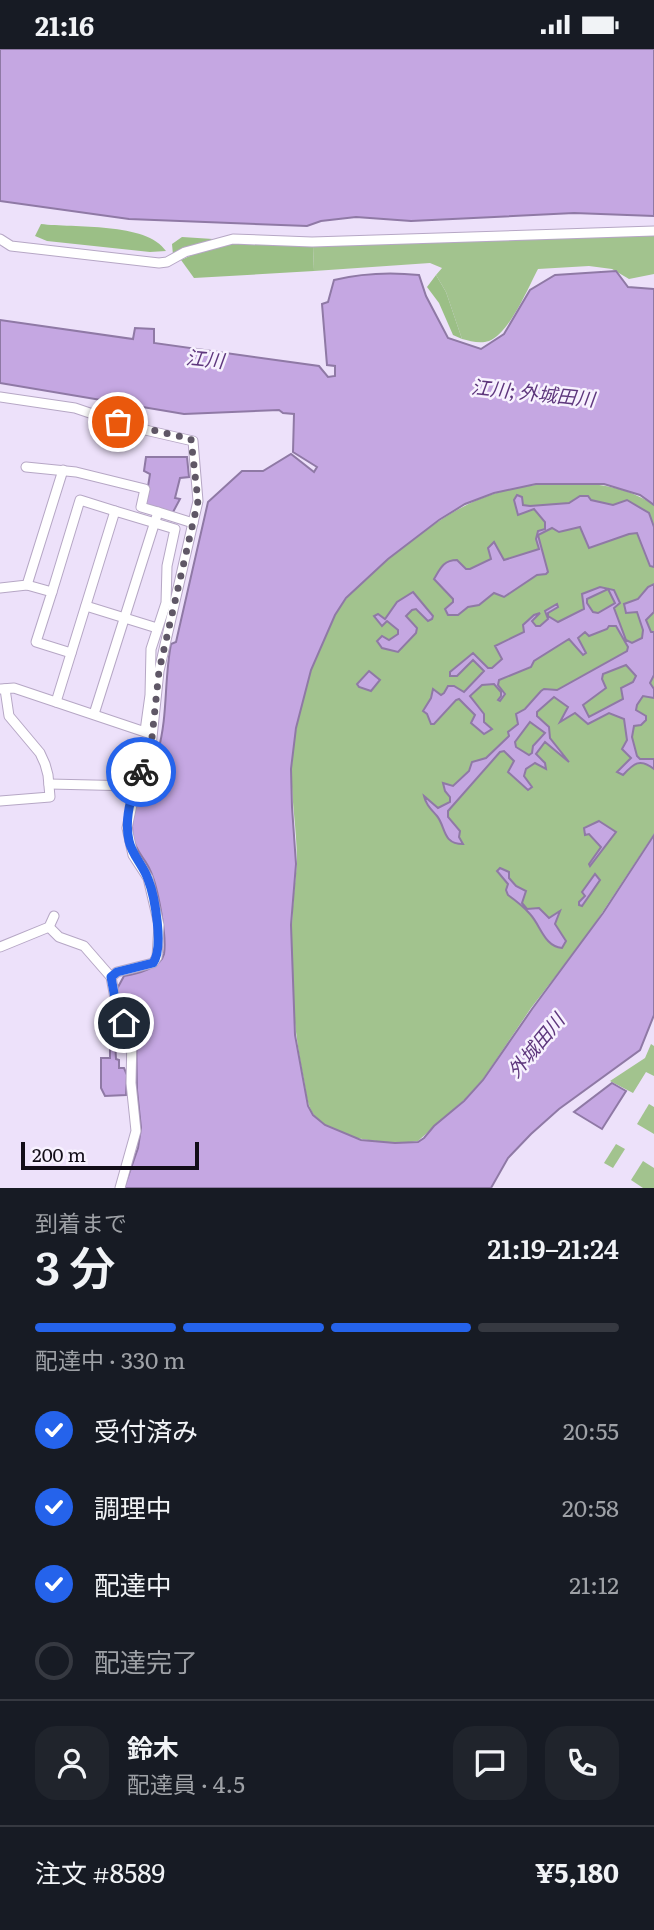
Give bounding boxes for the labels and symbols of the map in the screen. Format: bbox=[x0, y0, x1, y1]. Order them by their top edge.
water label: 江川 bbox=[185, 342, 227, 374]
water label: 江川; 外城田川 bbox=[470, 372, 598, 413]
pin bbox=[88, 392, 148, 452]
courier bbox=[106, 737, 176, 807]
pin bbox=[94, 993, 154, 1053]
water label: 外城田川 bbox=[500, 1005, 571, 1083]
scale bar bbox=[21, 1139, 200, 1171]

